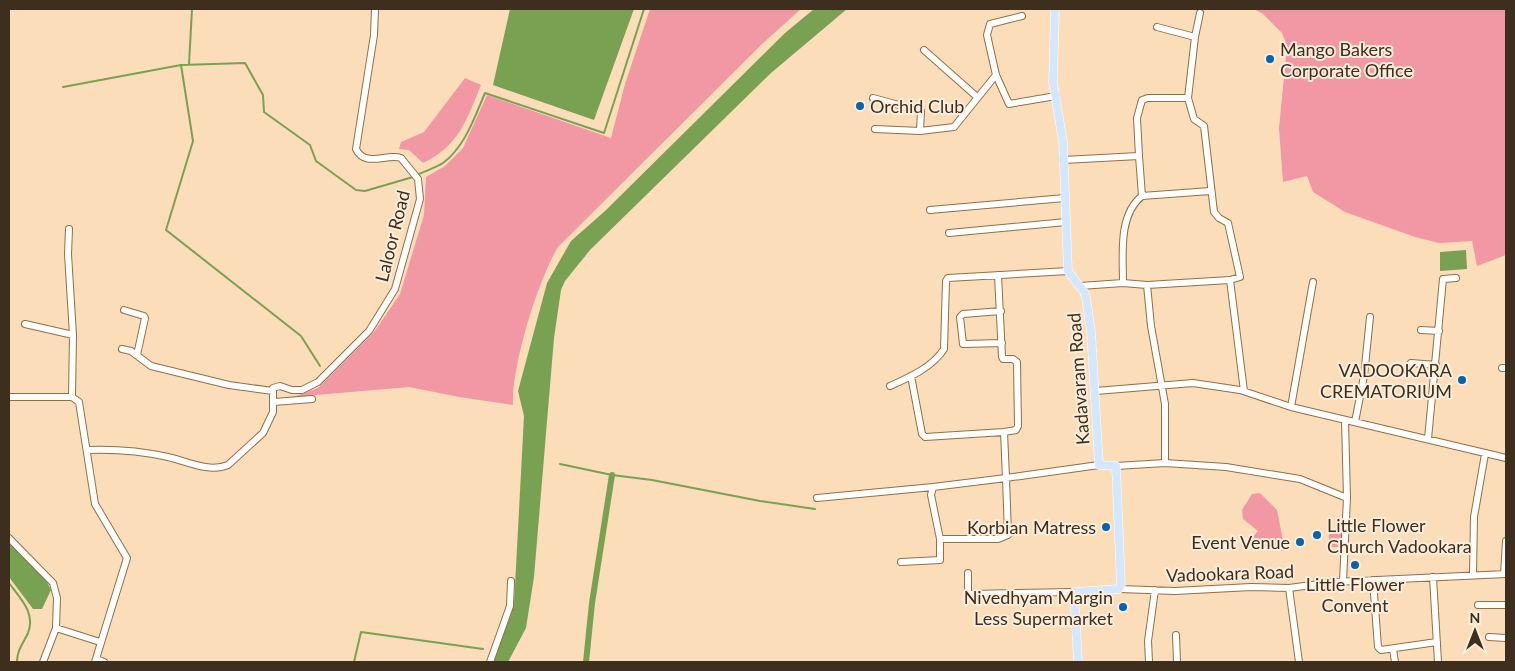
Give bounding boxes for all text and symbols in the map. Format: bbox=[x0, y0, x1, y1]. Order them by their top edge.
place label: Mango Bakers Corporate Office bbox=[1280, 38, 1413, 81]
marker: Mango Bakers Corporate Office bbox=[1264, 53, 1276, 65]
place label: Orchid Club bbox=[870, 95, 964, 117]
marker: Orchid Club bbox=[854, 100, 866, 112]
street label: Laloor Road bbox=[370, 188, 414, 284]
street label: Kadavaram Road bbox=[1062, 312, 1094, 446]
place label: VADOOKARA CREMATORIUM bbox=[1320, 359, 1453, 402]
marker: VADOOKARA CREMATORIUM bbox=[1456, 374, 1468, 386]
place label: Little Flower Church Vadookara bbox=[1327, 514, 1472, 557]
place label: Korbian Matress bbox=[967, 516, 1096, 538]
marker: Korbian Matress bbox=[1100, 521, 1112, 533]
marker: Little Flower Church Vadookara bbox=[1311, 529, 1323, 541]
place label: Event Venue bbox=[1191, 531, 1290, 553]
marker: Event Venue bbox=[1294, 536, 1306, 548]
marker: Little Flower Convent bbox=[1349, 559, 1361, 571]
street label: Vadookara Road bbox=[1166, 560, 1294, 586]
place label: Little Flower Convent bbox=[1306, 573, 1405, 616]
place label: Nivedhyam Margin Less Supermarket bbox=[964, 586, 1114, 629]
marker: Nivedhyam Margin Less Supermarket bbox=[1117, 601, 1129, 613]
north arrow bbox=[1450, 606, 1500, 656]
text: N bbox=[1470, 609, 1480, 626]

